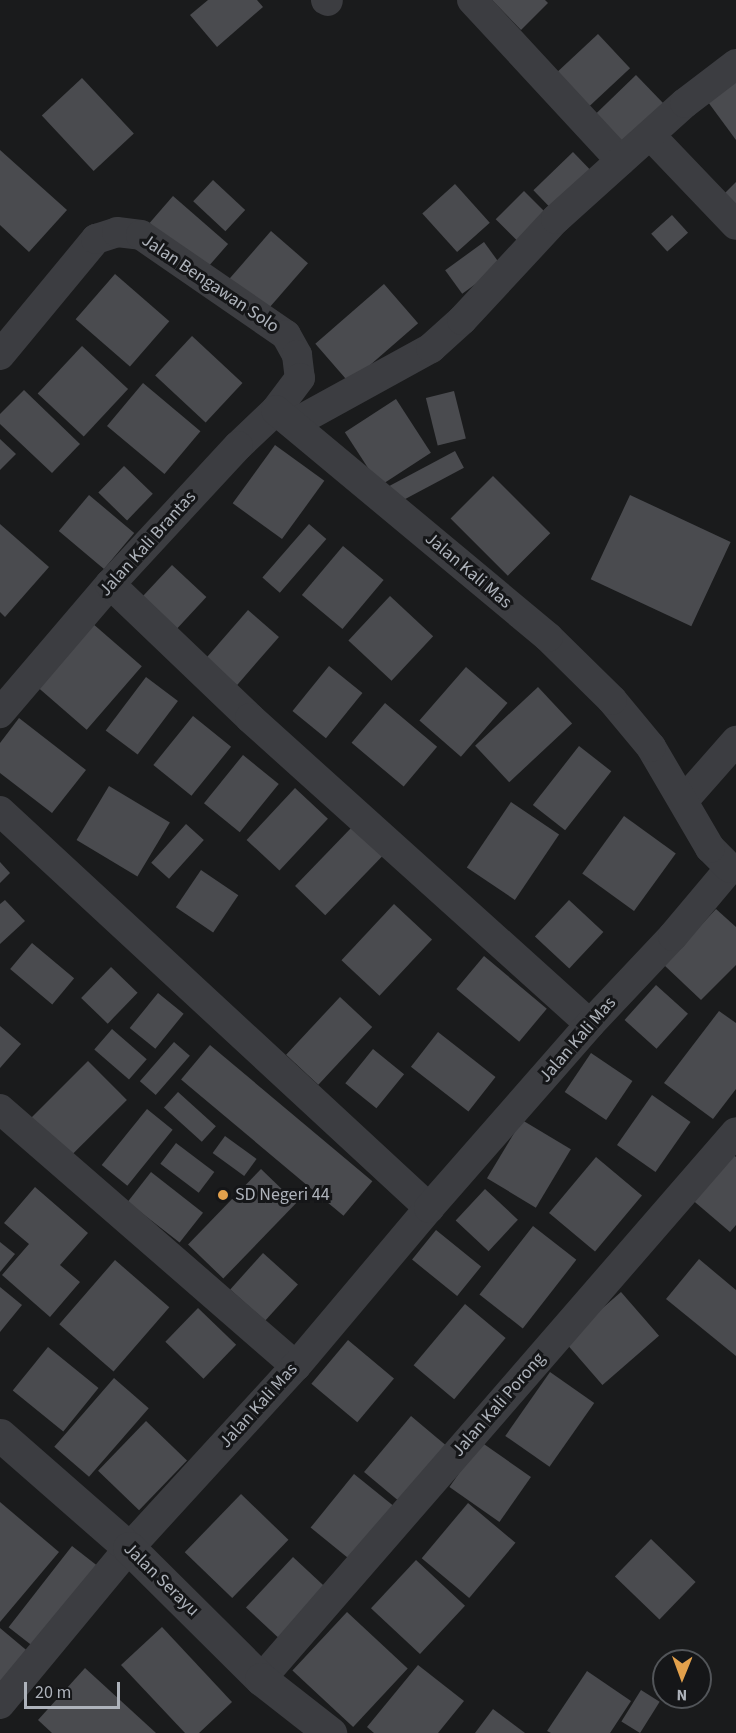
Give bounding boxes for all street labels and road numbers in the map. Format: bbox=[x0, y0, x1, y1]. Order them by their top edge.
street label: Jalan Bengawan Solo bbox=[137, 230, 283, 338]
street label: Jalan Kali Brantas bbox=[95, 487, 201, 601]
street label: Jalan Kali Mas bbox=[420, 528, 516, 614]
street label: Jalan Kali Mas bbox=[535, 993, 621, 1087]
street label: Jalan Kali Porong bbox=[448, 1348, 550, 1462]
street label: Jalan Kali Mas bbox=[215, 1359, 303, 1453]
street label: Jalan Serayu bbox=[119, 1539, 203, 1621]

